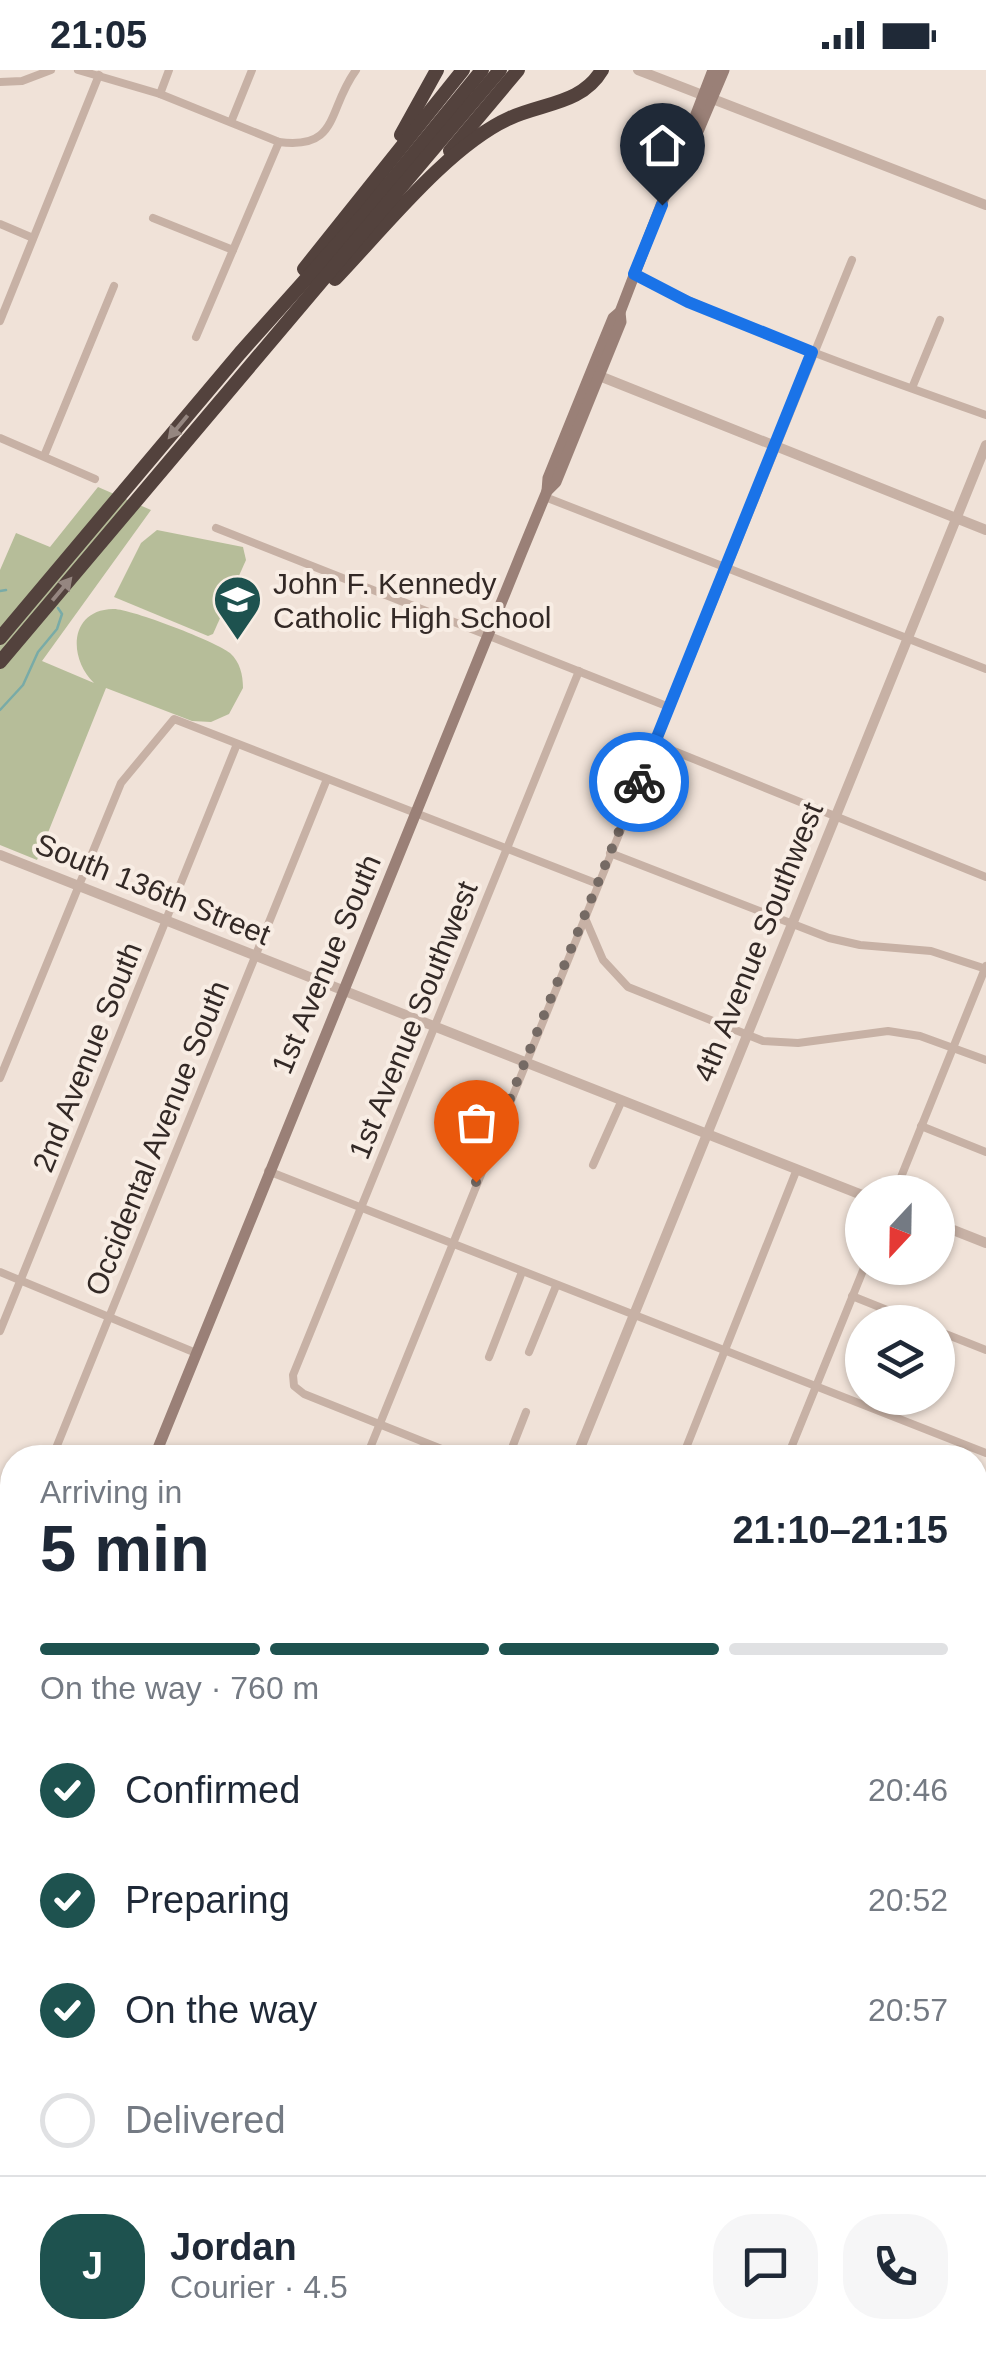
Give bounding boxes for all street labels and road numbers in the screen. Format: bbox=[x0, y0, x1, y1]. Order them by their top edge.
street label: 4th Avenue Southwest bbox=[687, 797, 829, 1086]
street label: South 136th Street bbox=[31, 827, 276, 951]
street label: 1st Avenue South bbox=[265, 850, 387, 1078]
street label: 1st Avenue Southwest bbox=[342, 876, 484, 1164]
street label: 2nd Avenue South bbox=[26, 937, 148, 1177]
street label: Occidental Avenue South bbox=[79, 976, 235, 1300]

